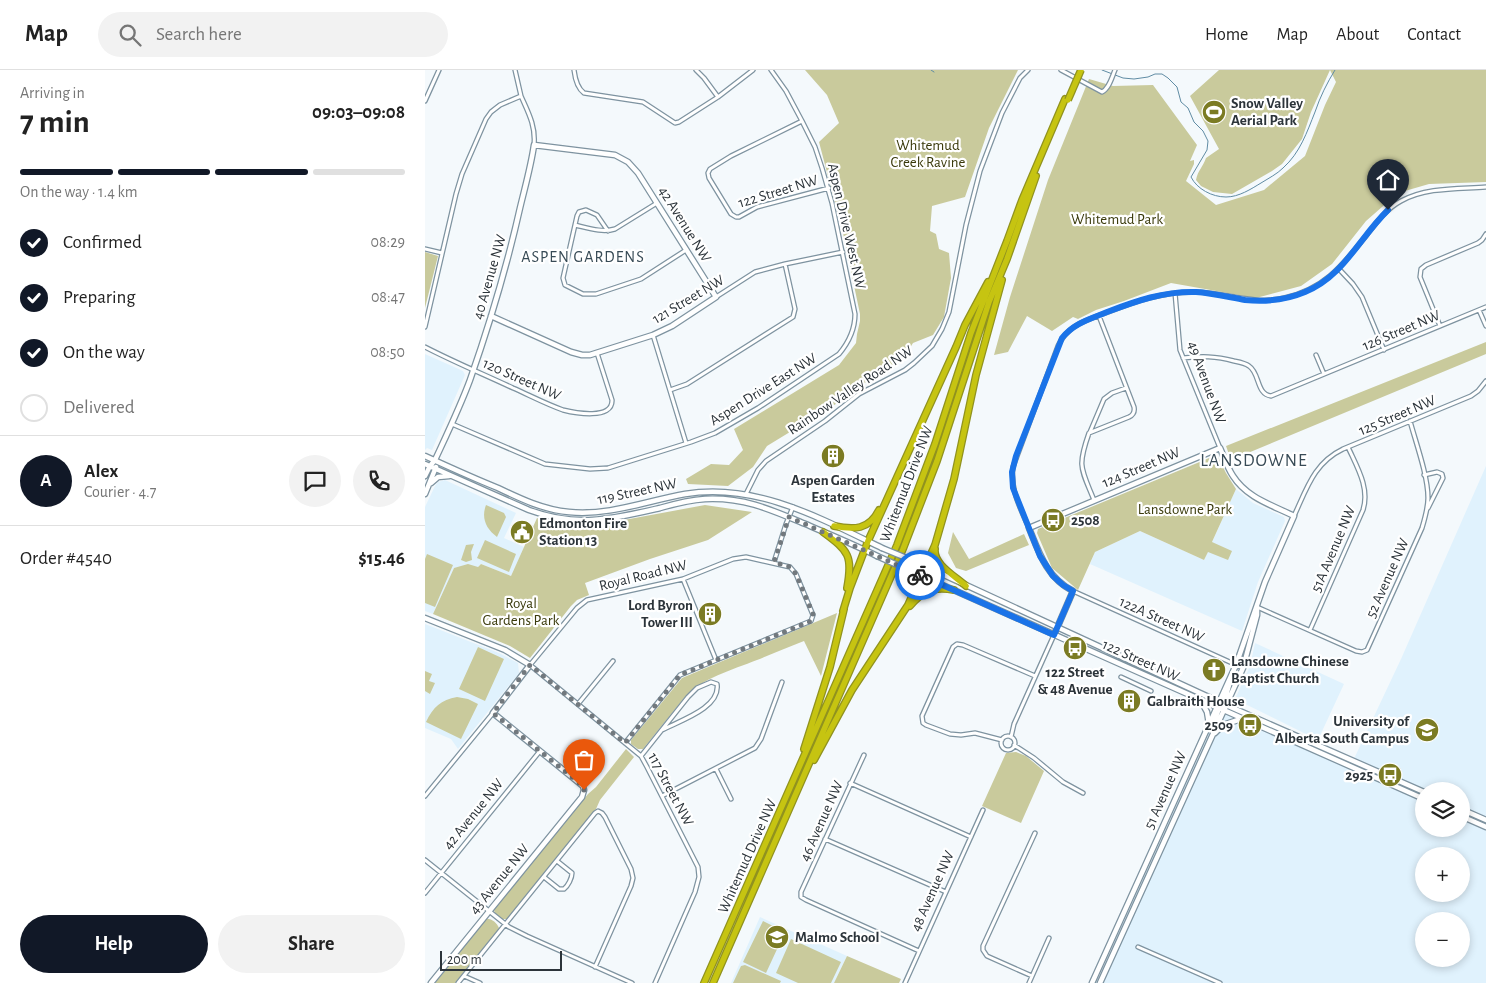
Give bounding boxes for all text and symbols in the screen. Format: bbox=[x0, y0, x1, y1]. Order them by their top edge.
search box bbox=[98, 12, 448, 57]
icon: search bbox=[116, 21, 144, 49]
text: Map bbox=[25, 22, 68, 46]
text: Search here bbox=[156, 25, 242, 44]
text: Home bbox=[1205, 26, 1248, 44]
text: Map bbox=[1276, 26, 1308, 44]
text: About bbox=[1336, 26, 1379, 44]
text: Contact bbox=[1407, 26, 1461, 44]
text: Arriving in bbox=[20, 85, 85, 101]
place label: Snow Valley Aerial Park bbox=[1231, 96, 1303, 128]
sports icon: Snow Valley Aerial Park bbox=[1201, 99, 1227, 125]
text: 09:03–09:08 bbox=[312, 103, 405, 122]
text: 7 min bbox=[20, 106, 90, 138]
park label: Whitemud Creek Ravine bbox=[891, 138, 966, 170]
pin bbox=[1367, 159, 1409, 210]
street label: Aspen Drive West NW bbox=[825, 162, 868, 291]
icon: home bbox=[1374, 166, 1402, 194]
street label: 122 Street NW bbox=[737, 172, 820, 211]
text: On the way · 1.4 km bbox=[20, 184, 138, 200]
street label: 42 Avenue NW bbox=[655, 184, 714, 265]
park label: Whitemud Park bbox=[1071, 212, 1163, 227]
icon: check bbox=[20, 229, 48, 257]
text: Confirmed bbox=[63, 233, 142, 252]
street label: 40 Avenue NW bbox=[470, 233, 509, 321]
text: 08:29 bbox=[371, 234, 405, 250]
district label: ASPEN GARDENS bbox=[521, 249, 645, 265]
street label: 121 Street NW bbox=[650, 272, 727, 327]
icon: check bbox=[20, 284, 48, 312]
text: Preparing bbox=[63, 288, 136, 307]
text: 08:47 bbox=[371, 289, 405, 305]
street label: 126 Street NW bbox=[1360, 307, 1443, 354]
icon: check bbox=[20, 339, 48, 367]
street label: 49 Avenue NW bbox=[1185, 339, 1229, 426]
text: On the way bbox=[63, 343, 145, 362]
street label: Rainbow Valley Road NW bbox=[785, 343, 916, 438]
text: 08:50 bbox=[370, 344, 405, 360]
street label: Aspen Drive East NW bbox=[707, 350, 820, 428]
street label: 120 Street NW bbox=[481, 356, 564, 404]
street label: 125 Street NW bbox=[1357, 392, 1438, 438]
text: Delivered bbox=[63, 398, 135, 417]
street label: Whitemud Drive NW bbox=[877, 423, 936, 544]
building icon: Aspen Garden Estates bbox=[820, 443, 846, 469]
street label: 124 Street NW bbox=[1100, 444, 1183, 491]
district label: LANSDOWNE bbox=[1200, 452, 1308, 470]
button: chat bbox=[289, 455, 341, 507]
button: phone bbox=[353, 455, 405, 507]
text: Alex bbox=[84, 462, 118, 481]
text: A bbox=[40, 471, 52, 490]
place label: Aspen Garden Estates bbox=[791, 473, 875, 505]
street label: 119 Street NW bbox=[596, 476, 679, 507]
text: Courier · 4.7 bbox=[84, 484, 156, 500]
park label: Lansdowne Park bbox=[1138, 502, 1232, 517]
street label: 51A Avenue NW bbox=[1309, 503, 1359, 595]
bus stop icon: 2508 bbox=[1040, 507, 1066, 533]
place label: 2508 bbox=[1071, 513, 1100, 528]
place label: Edmonton Fire Station 13 bbox=[539, 516, 627, 548]
public building icon: Edmonton Fire Station 13 bbox=[509, 519, 535, 545]
street label: 52 Avenue NW bbox=[1363, 536, 1412, 620]
text: Order #4540 bbox=[20, 549, 112, 568]
text: $15.46 bbox=[358, 549, 405, 568]
courier bbox=[895, 550, 945, 600]
street label: Royal Road NW bbox=[598, 557, 689, 594]
icon: bike bbox=[906, 561, 934, 589]
street label: 122A Street NW bbox=[1117, 594, 1207, 645]
park label: Royal Gardens Park bbox=[483, 596, 560, 628]
place label: Lord Byron Tower III bbox=[628, 598, 693, 630]
building icon: Lord Byron Tower III bbox=[697, 601, 723, 627]
bus stop icon: 122 Street & 48 Avenue bbox=[1062, 635, 1088, 661]
street label: 122 Street NW bbox=[1100, 637, 1182, 684]
place label: Lansdowne Chinese Baptist Church bbox=[1231, 654, 1349, 686]
church icon: Lansdowne Chinese Baptist Church bbox=[1201, 657, 1227, 683]
place label: 122 Street & 48 Avenue bbox=[1037, 665, 1113, 697]
building icon: Galbraith House bbox=[1116, 688, 1142, 714]
place label: Galbraith House bbox=[1147, 694, 1245, 709]
bus stop icon: 2509 bbox=[1237, 712, 1263, 738]
place label: University of Alberta South Campus bbox=[1275, 714, 1410, 746]
school or university icon: University of Alberta South Campus bbox=[1414, 717, 1440, 743]
place label: 2509 bbox=[1204, 718, 1233, 733]
pin bbox=[563, 739, 605, 790]
icon: bag bbox=[570, 746, 598, 774]
street label: 51 Avenue NW bbox=[1142, 748, 1190, 831]
street label: 117 Street NW bbox=[645, 750, 696, 829]
bus stop icon: 2925 bbox=[1377, 762, 1403, 788]
place label: 2925 bbox=[1345, 768, 1373, 783]
street label: 42 Avenue NW bbox=[440, 776, 507, 852]
street label: 46 Avenue NW bbox=[797, 778, 846, 864]
map controls bbox=[1415, 782, 1470, 967]
button: layers bbox=[1415, 782, 1470, 837]
street label: Whitemud Drive NW bbox=[716, 796, 780, 915]
street label: 43 Avenue NW bbox=[467, 841, 532, 917]
button: + bbox=[1415, 847, 1470, 902]
street label: 48 Avenue NW bbox=[908, 848, 957, 934]
button: − bbox=[1415, 912, 1470, 967]
button: Help bbox=[20, 915, 208, 973]
button: Share bbox=[218, 915, 405, 973]
school or university icon: Malmo School bbox=[764, 924, 790, 950]
place label: Malmo School bbox=[795, 930, 879, 945]
scale bar bbox=[440, 948, 563, 971]
text: 200 m bbox=[447, 953, 482, 967]

